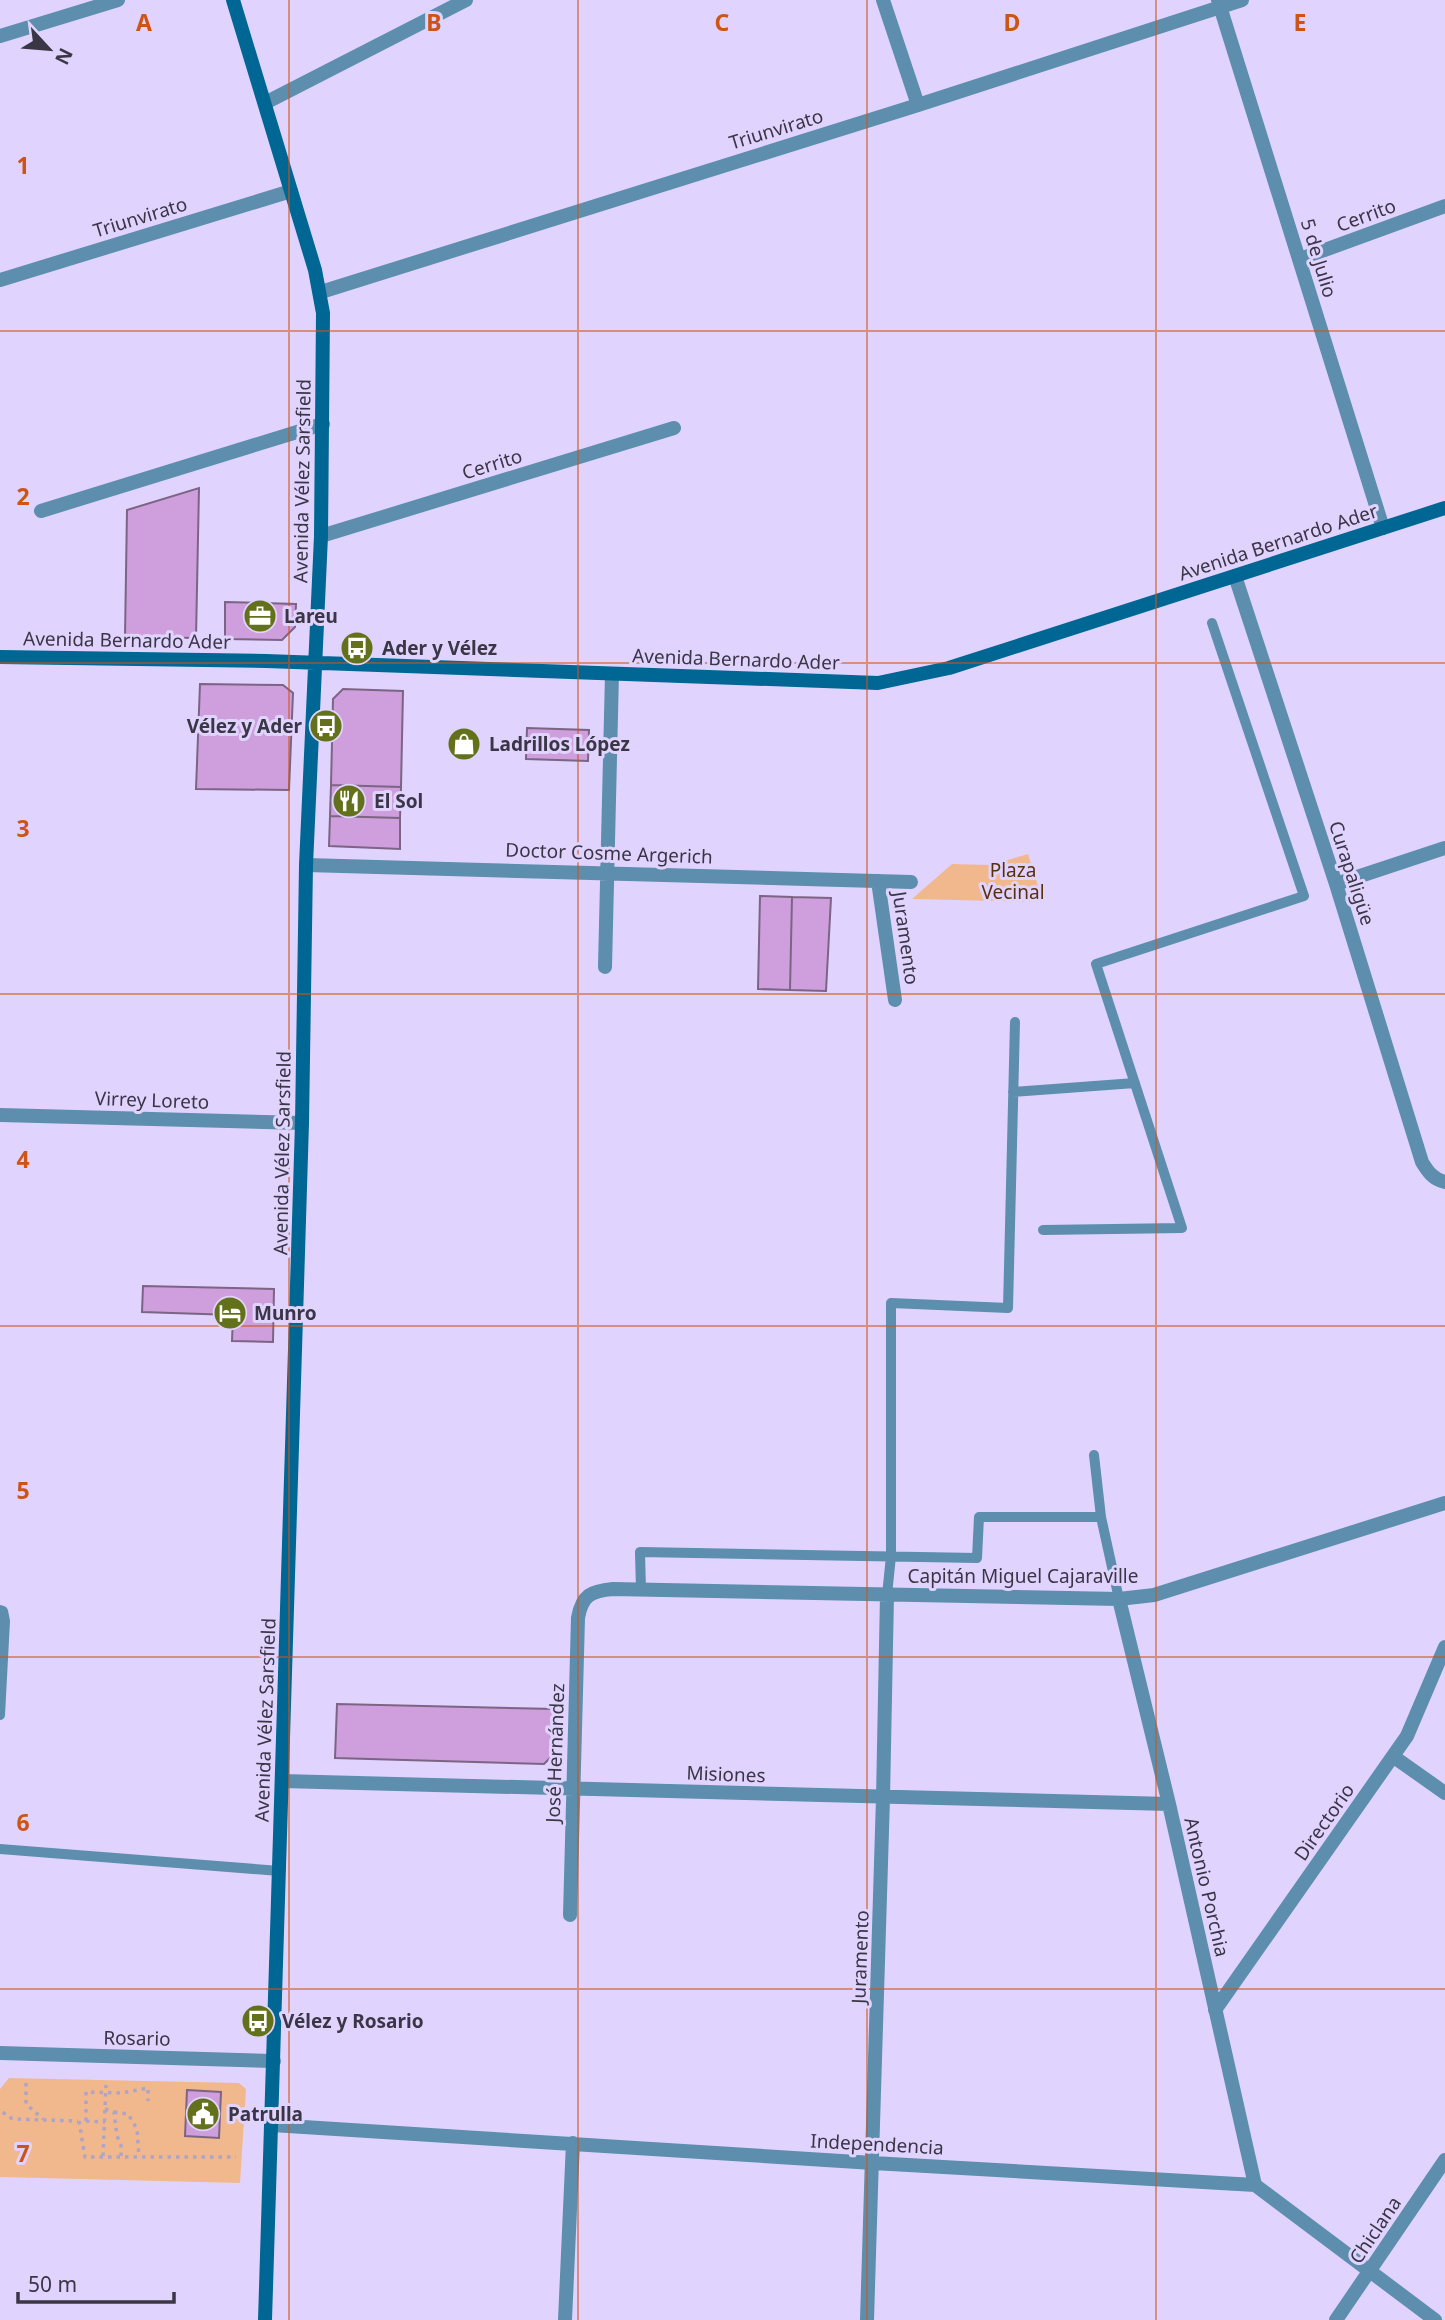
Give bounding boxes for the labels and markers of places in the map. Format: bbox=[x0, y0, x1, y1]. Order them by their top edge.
office icon: Lareu bbox=[241, 597, 279, 635]
place label: Lareu bbox=[284, 603, 338, 629]
bus stop icon: Ader y Vélez bbox=[338, 629, 376, 667]
place label: Ader y Vélez bbox=[382, 635, 497, 661]
bus stop icon: Vélez y Ader bbox=[307, 707, 345, 745]
place label: Vélez y Ader bbox=[187, 713, 303, 739]
shop icon: Ladrillos López bbox=[445, 725, 483, 763]
place label: Ladrillos López bbox=[489, 731, 630, 757]
restaurant icon: El Sol bbox=[330, 782, 368, 820]
place label: El Sol bbox=[374, 788, 423, 814]
hotel icon: Munro bbox=[211, 1294, 249, 1332]
place label: Munro bbox=[254, 1300, 317, 1326]
bus stop icon: Vélez y Rosario bbox=[239, 2002, 277, 2040]
place label: Vélez y Rosario bbox=[282, 2008, 424, 2034]
public building icon: Patrulla bbox=[184, 2095, 222, 2133]
place label: Patrulla bbox=[228, 2101, 303, 2127]

